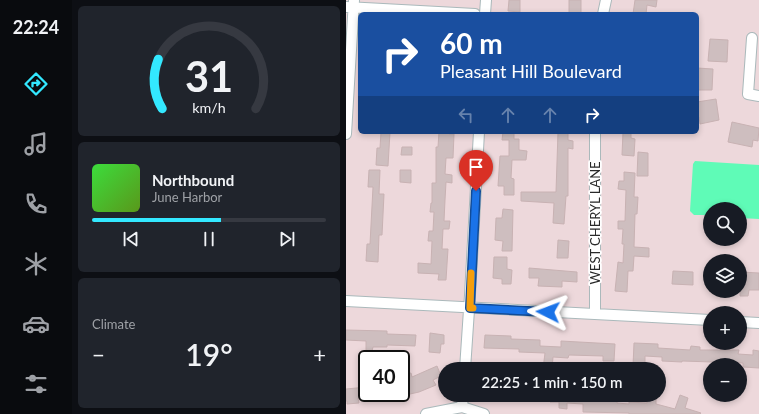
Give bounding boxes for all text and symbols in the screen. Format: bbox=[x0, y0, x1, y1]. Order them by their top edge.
text: 22:24 bbox=[13, 16, 59, 38]
text: 60 m bbox=[440, 26, 503, 60]
icon: right bbox=[374, 28, 426, 80]
text: 31 bbox=[185, 51, 233, 101]
text: Pleasant Hill Boulevard bbox=[440, 60, 622, 82]
icon: directions bbox=[22, 70, 50, 98]
text: km/h bbox=[192, 99, 226, 116]
icon: left bbox=[455, 104, 477, 126]
icon: ahead bbox=[497, 104, 519, 126]
icon: ahead bbox=[539, 104, 561, 126]
icon: right bbox=[581, 104, 603, 126]
icon: music bbox=[22, 130, 50, 158]
pin bbox=[459, 150, 493, 191]
icon: arrive bbox=[465, 156, 487, 178]
street label: WEST CHERYL LANE bbox=[587, 161, 603, 285]
text: Northbound bbox=[152, 171, 234, 189]
text: June Harbor bbox=[152, 189, 222, 205]
icon: phone bbox=[22, 190, 50, 218]
map controls bbox=[703, 202, 747, 402]
button: search bbox=[703, 202, 747, 246]
icon: previous bbox=[120, 228, 142, 250]
icon: pause bbox=[198, 228, 220, 250]
icon: next bbox=[276, 228, 298, 250]
icon: climate bbox=[22, 250, 50, 278]
button: layers bbox=[703, 254, 747, 298]
position arrow bbox=[527, 291, 569, 333]
button: + bbox=[703, 306, 747, 350]
icon: car bbox=[22, 310, 50, 338]
text: Climate bbox=[92, 316, 135, 332]
text: 19° bbox=[185, 336, 233, 372]
text: − bbox=[92, 341, 105, 368]
text: + bbox=[313, 341, 326, 368]
speed limit sign: 40 bbox=[358, 350, 410, 402]
button: − bbox=[703, 358, 747, 402]
icon: filters bbox=[22, 370, 50, 398]
text: 22:25 · 1 min · 150 m bbox=[482, 373, 622, 391]

